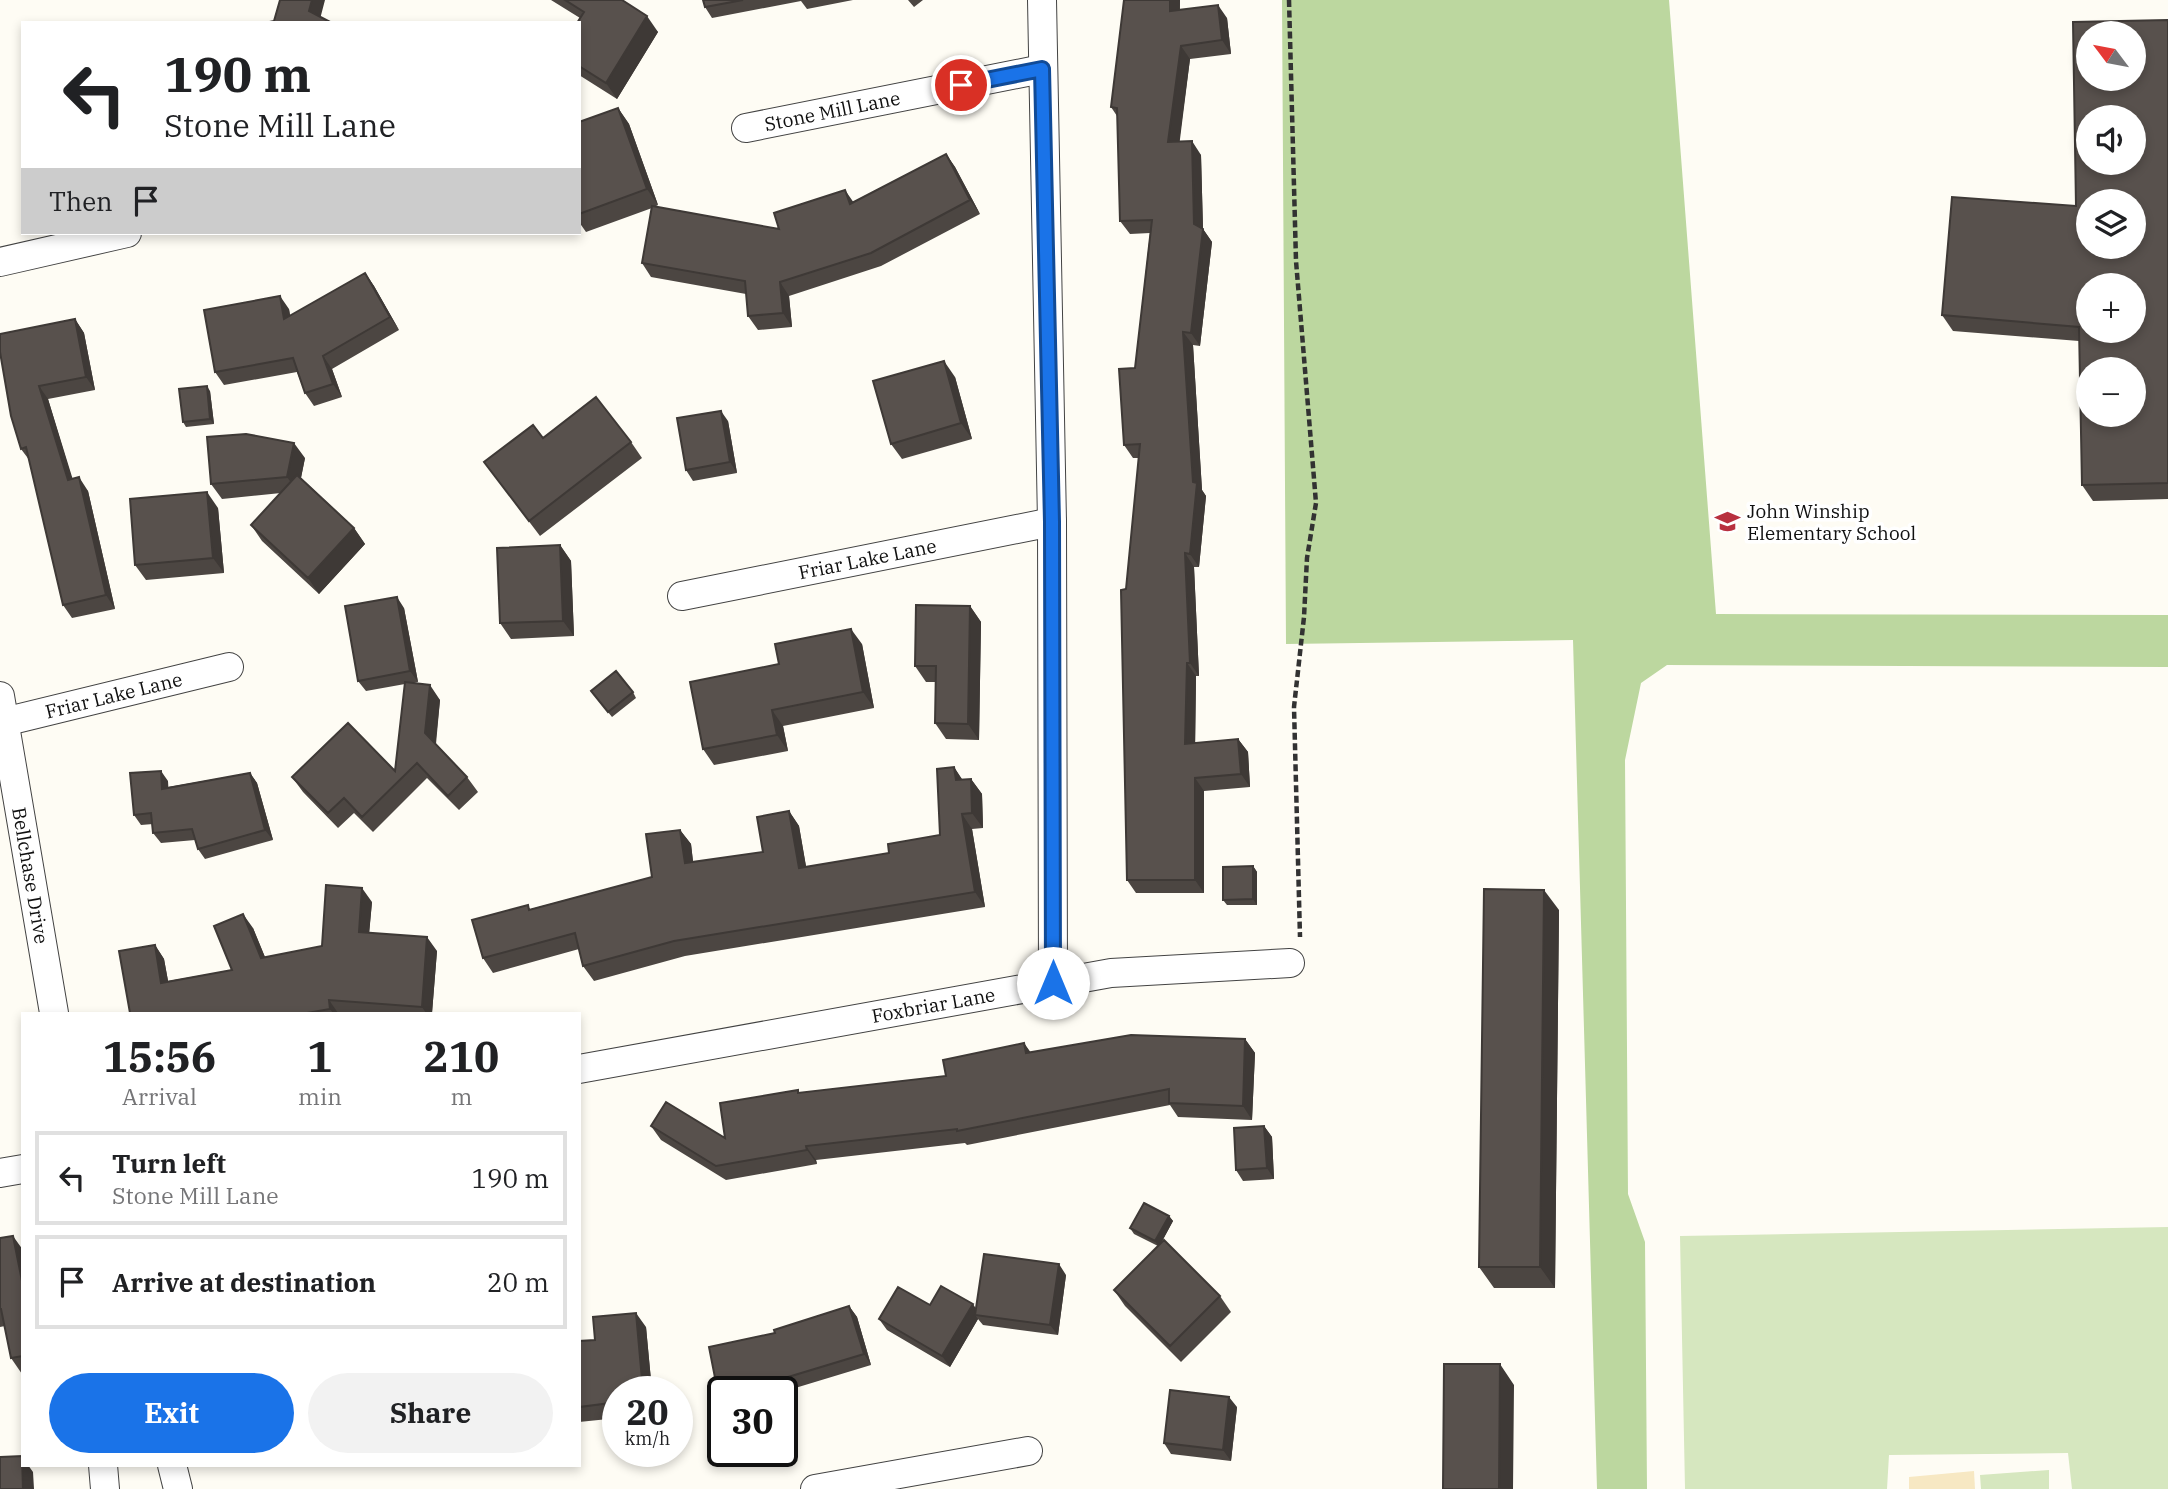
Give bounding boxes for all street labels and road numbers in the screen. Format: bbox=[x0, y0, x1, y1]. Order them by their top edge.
street label: Stone Mill Lane bbox=[762, 86, 902, 136]
street label: Friar Lake Lane bbox=[796, 533, 938, 584]
street label: Friar Lake Lane bbox=[43, 667, 185, 724]
street label: Bellchase Drive bbox=[7, 805, 54, 946]
street label: Foxbriar Lane bbox=[870, 982, 997, 1028]

